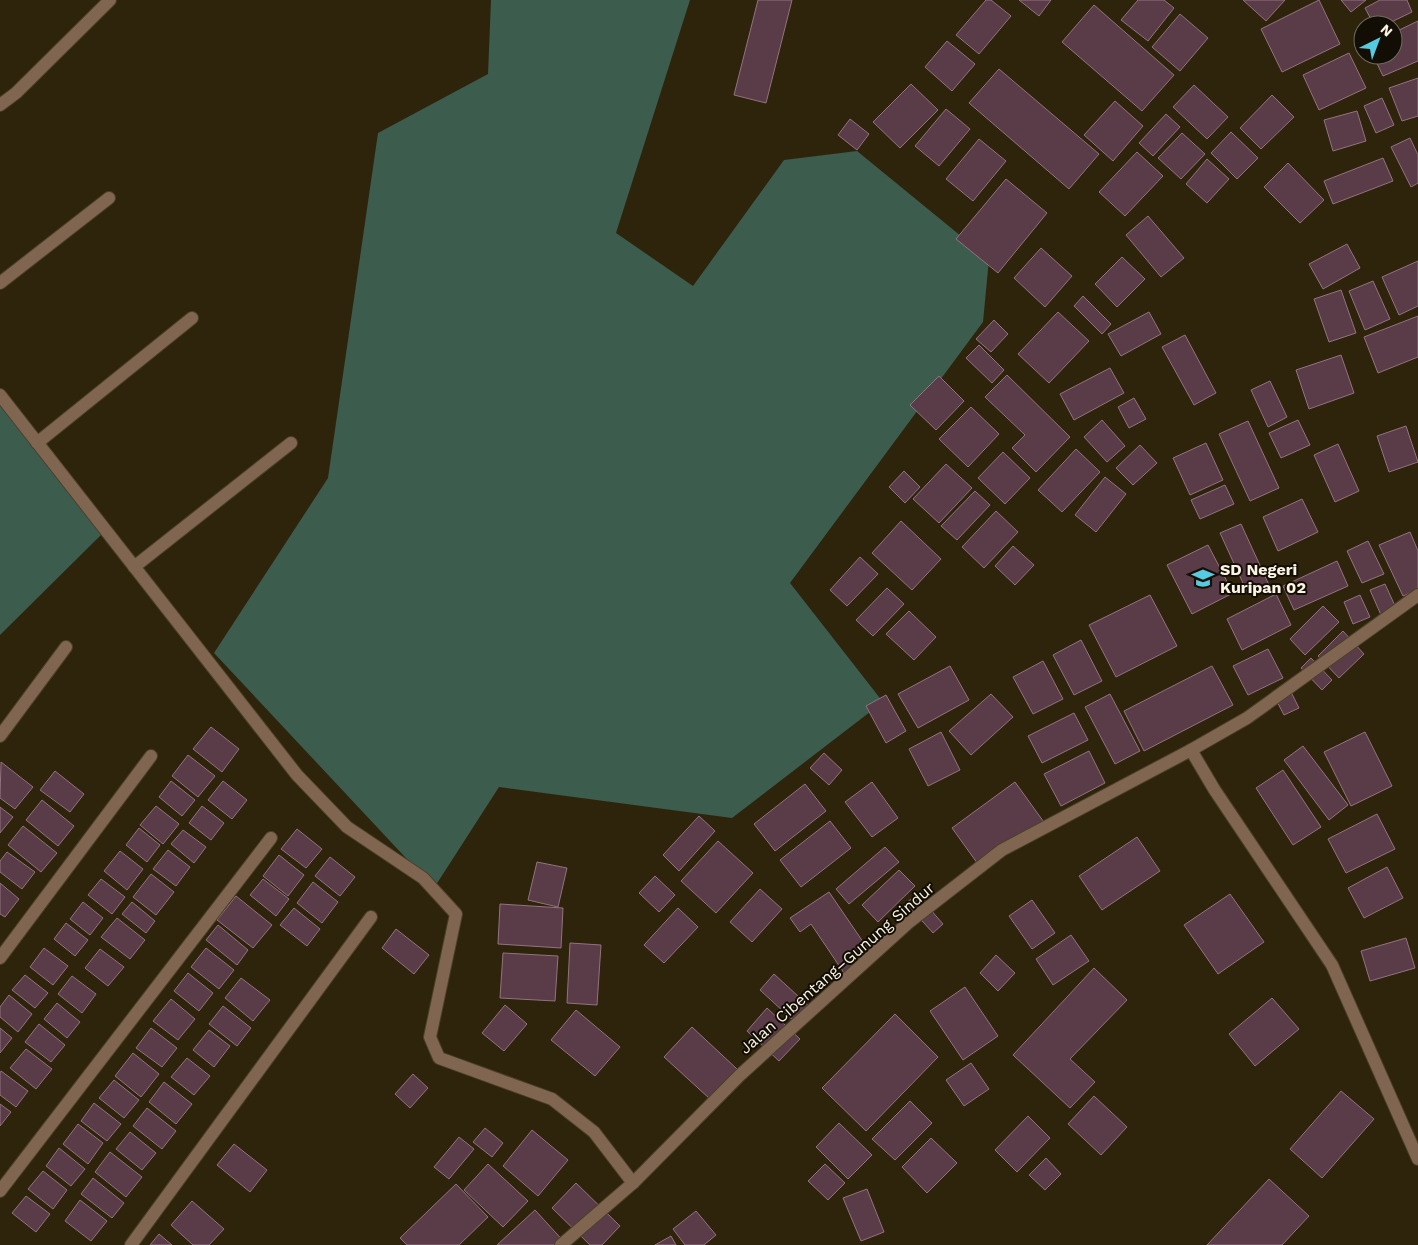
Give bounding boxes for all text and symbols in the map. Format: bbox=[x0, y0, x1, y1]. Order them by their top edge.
north arrow bbox=[1353, 15, 1403, 65]
text: N bbox=[1377, 21, 1396, 40]
place label: SD Negeri Kuripan 02 bbox=[1220, 560, 1306, 597]
school or university icon: SD Negeri Kuripan 02 bbox=[1190, 565, 1216, 591]
street label: Jalan Cibentang–Gunung Sindur bbox=[736, 878, 939, 1058]

